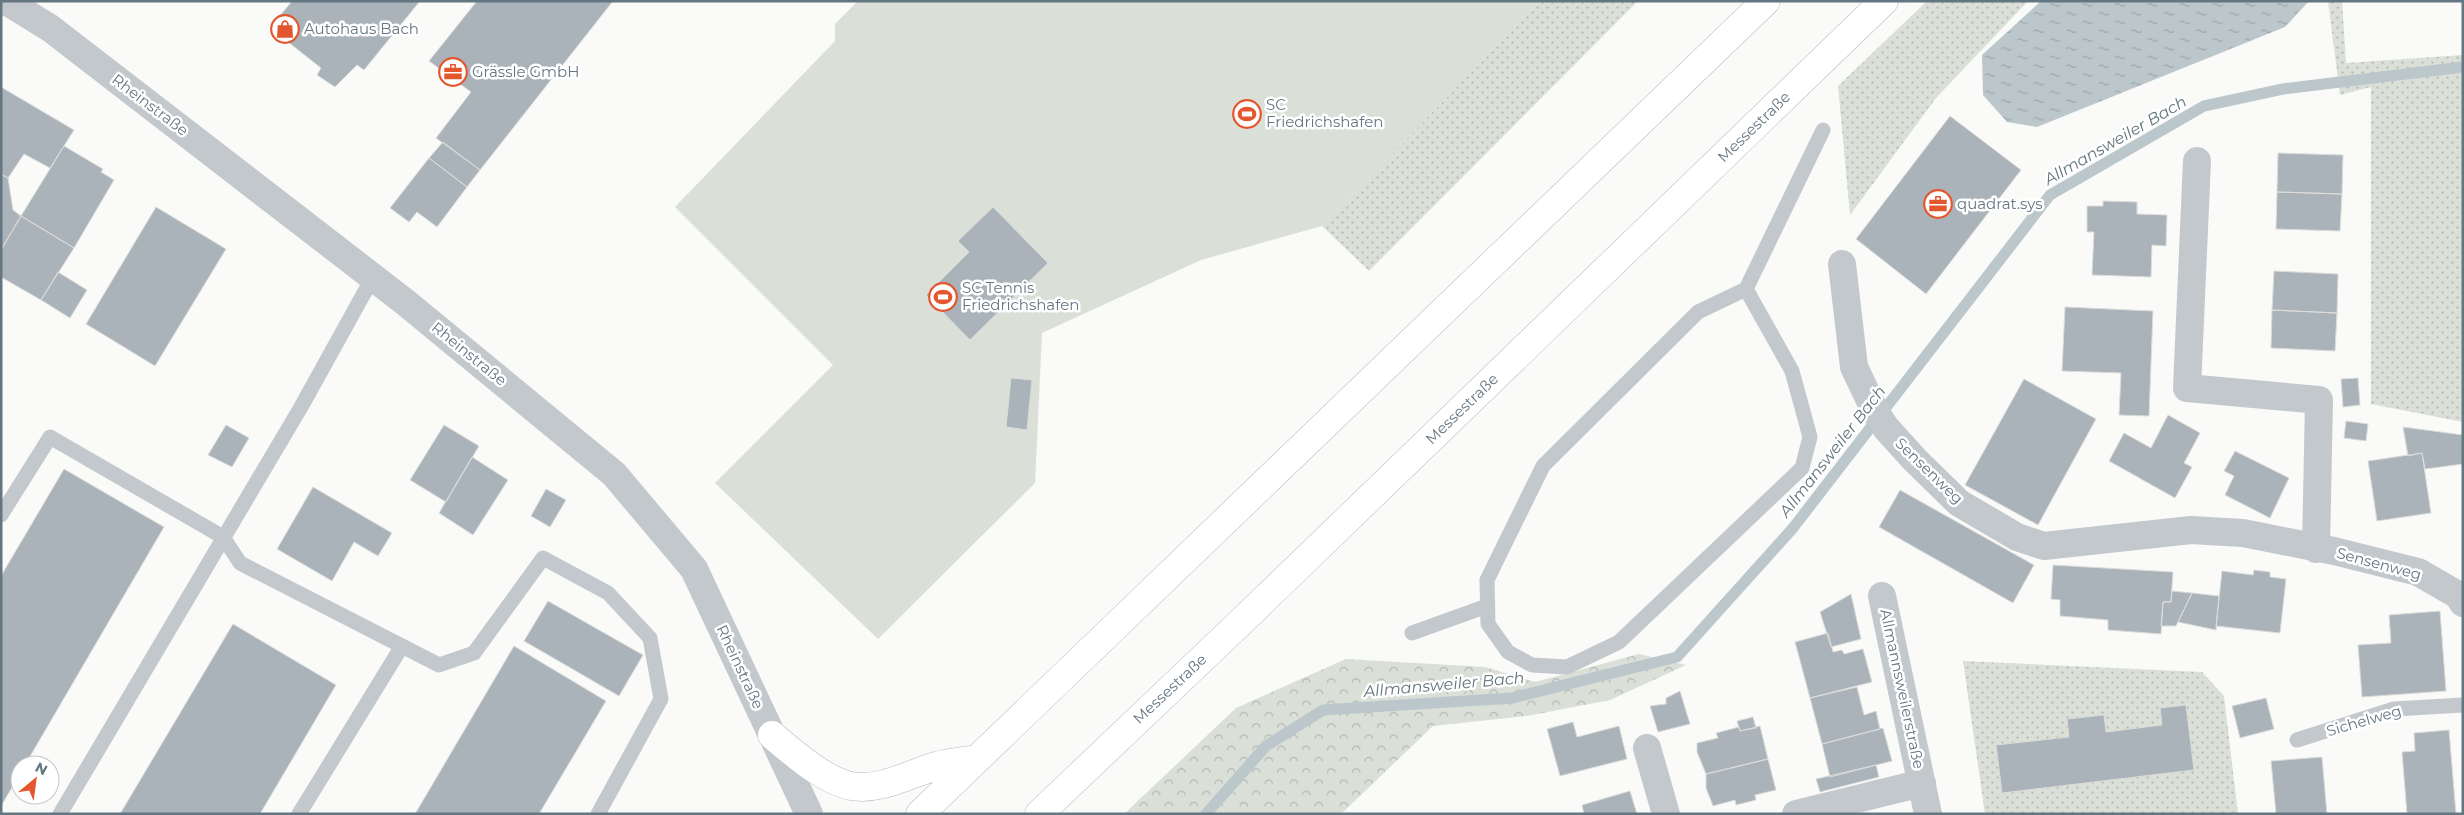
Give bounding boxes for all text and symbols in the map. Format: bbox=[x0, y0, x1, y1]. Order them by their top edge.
shop icon: Autohaus Bach bbox=[270, 14, 300, 44]
place label: Autohaus Bach bbox=[304, 19, 419, 38]
office icon: Grässle GmbH bbox=[438, 57, 468, 87]
place label: Grässle GmbH bbox=[472, 62, 579, 81]
street label: Rheinstraße bbox=[108, 70, 192, 140]
street label: Messestraße bbox=[1713, 87, 1794, 166]
water label: Allmansweiler Bach bbox=[2040, 92, 2190, 190]
place label: SC Friedrichshafen bbox=[1266, 95, 1383, 131]
sports icon: SC Friedrichshafen bbox=[1232, 99, 1262, 129]
office icon: quadrat.sys bbox=[1923, 189, 1953, 219]
place label: quadrat.sys bbox=[1957, 194, 2043, 213]
place label: SC Tennis Friedrichshafen bbox=[962, 278, 1079, 314]
sports icon: SC Tennis Friedrichshafen bbox=[928, 282, 958, 312]
street label: Rheinstraße bbox=[428, 318, 511, 390]
street label: Messestraße bbox=[1421, 369, 1502, 448]
water label: Allmansweiler Bach bbox=[1775, 382, 1890, 522]
street label: Sensenweg bbox=[1891, 434, 1967, 508]
street label: Sensenweg bbox=[2335, 543, 2424, 584]
street label: Allmannsweilerstraße bbox=[1876, 607, 1929, 771]
street label: Rheinstraße bbox=[713, 622, 768, 712]
street label: Messestraße bbox=[1129, 650, 1210, 728]
water label: Allmansweiler Bach bbox=[1362, 668, 1525, 701]
street label: Sichelweg bbox=[2324, 701, 2404, 740]
north arrow bbox=[10, 755, 60, 805]
text: N bbox=[32, 758, 51, 779]

